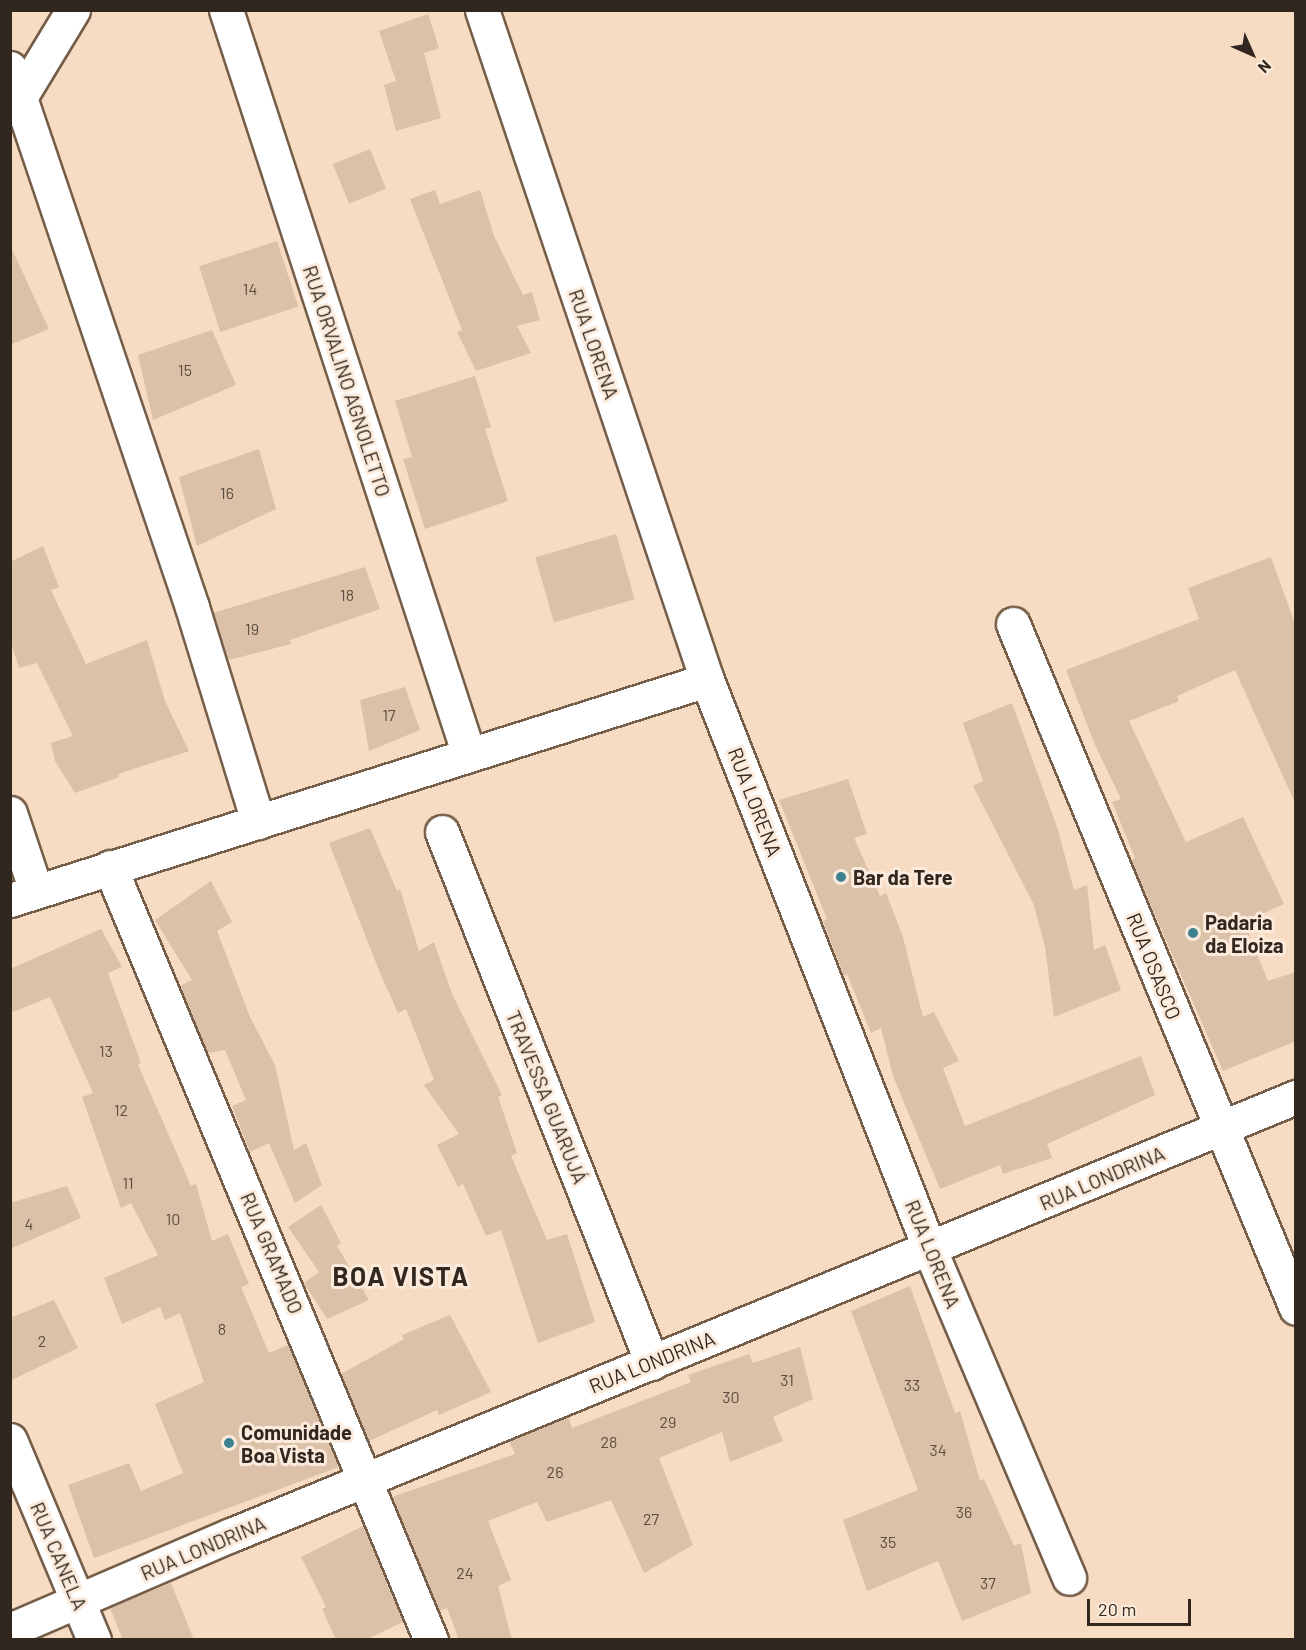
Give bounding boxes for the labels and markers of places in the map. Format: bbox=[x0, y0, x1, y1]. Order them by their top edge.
place label: Bar da Tere bbox=[853, 865, 953, 889]
marker: Bar da Tere bbox=[834, 870, 848, 884]
place label: Padaria da Eloiza bbox=[1205, 910, 1283, 957]
marker: Padaria da Eloiza bbox=[1186, 926, 1200, 940]
place label: Comunidade Boa Vista bbox=[241, 1420, 352, 1467]
marker: Comunidade Boa Vista bbox=[222, 1436, 236, 1450]

